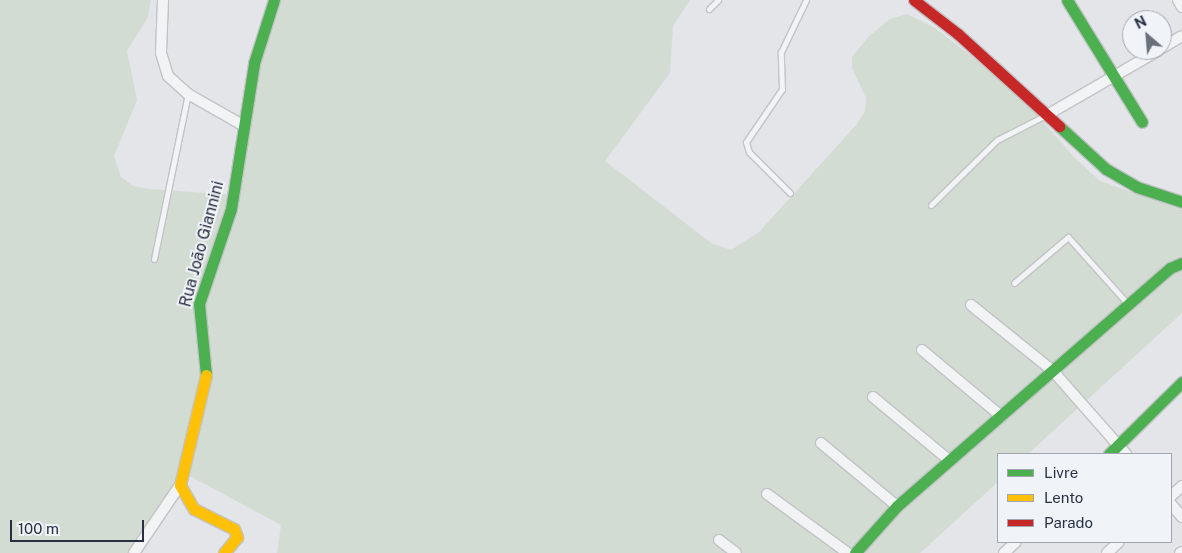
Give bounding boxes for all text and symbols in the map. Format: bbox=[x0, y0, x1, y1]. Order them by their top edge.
north arrow bbox=[1122, 10, 1172, 60]
text: N bbox=[1132, 13, 1149, 32]
street label: Rua João Giannini bbox=[176, 179, 228, 309]
legend bbox=[997, 453, 1172, 543]
text: Livre bbox=[1044, 464, 1078, 481]
text: Lento bbox=[1044, 489, 1083, 506]
scale bar bbox=[12, 510, 146, 542]
text: Parado bbox=[1044, 514, 1093, 531]
text: 100 m bbox=[18, 520, 59, 537]

